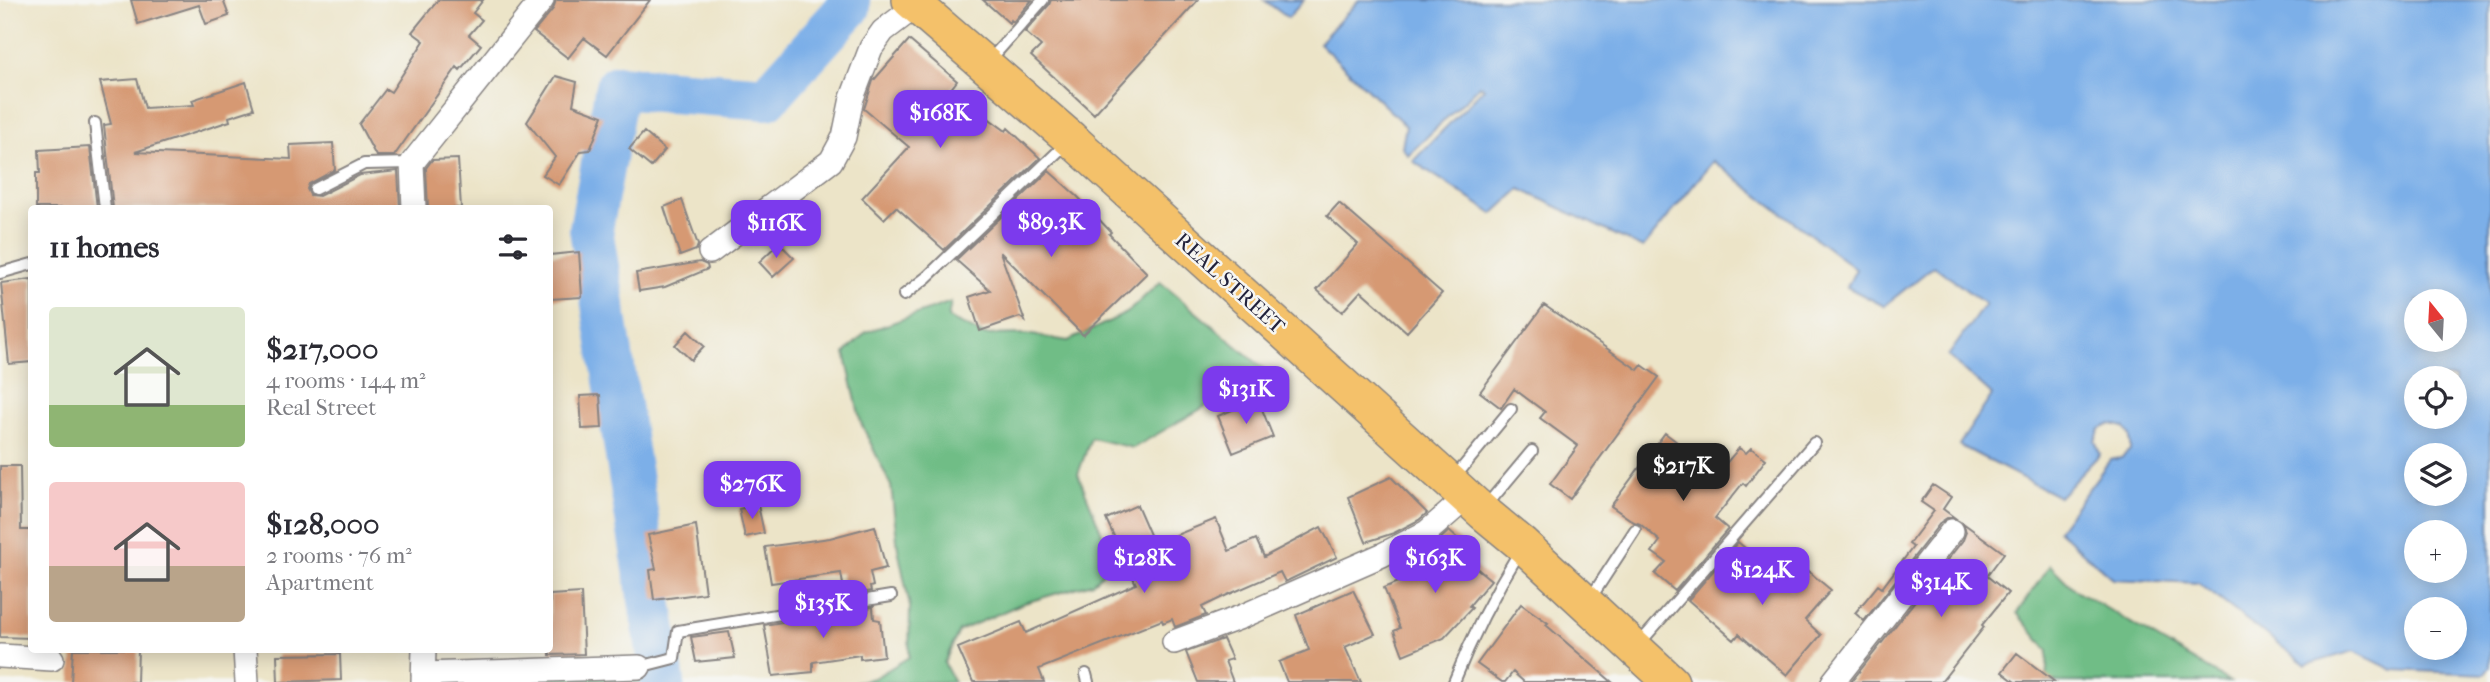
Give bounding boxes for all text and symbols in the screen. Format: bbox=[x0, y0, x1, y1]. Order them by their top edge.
pin: $168K bbox=[891, 90, 989, 150]
text: $168K bbox=[909, 99, 971, 126]
pin: $89.3K bbox=[994, 200, 1108, 259]
pin: $116K bbox=[727, 201, 825, 260]
text: $89.3K bbox=[1018, 208, 1084, 235]
text: $116K bbox=[747, 209, 805, 236]
icon: filters bbox=[494, 228, 532, 266]
street label: REAL STREET bbox=[1170, 228, 1290, 339]
text: 11 homes bbox=[49, 230, 159, 265]
north arrow bbox=[2404, 289, 2468, 352]
map controls bbox=[2404, 289, 2467, 660]
text: $217,000 bbox=[266, 332, 378, 367]
icon: home bbox=[105, 335, 189, 419]
pin: $131K bbox=[1197, 366, 1295, 426]
button: locate bbox=[2404, 366, 2467, 429]
text: 4 rooms · 144 m² bbox=[266, 367, 426, 394]
text: $131K bbox=[1218, 375, 1274, 402]
text: Real Street bbox=[266, 394, 376, 421]
button: layers bbox=[2404, 443, 2467, 506]
pin: $217K bbox=[1634, 444, 1732, 503]
text: $217K bbox=[1653, 452, 1713, 479]
pin: $276K bbox=[703, 462, 801, 521]
text: $276K bbox=[720, 470, 784, 497]
text: $128,000 bbox=[266, 507, 380, 542]
icon: home bbox=[105, 510, 189, 594]
button: + bbox=[2404, 520, 2467, 583]
pin: $128K bbox=[1095, 536, 1193, 595]
pin: $163K bbox=[1386, 536, 1484, 595]
text: 2 rooms · 76 m² bbox=[266, 542, 412, 569]
text: $128K bbox=[1114, 544, 1174, 571]
text: $163K bbox=[1405, 544, 1465, 571]
pin: $124K bbox=[1713, 548, 1811, 607]
text: $124K bbox=[1731, 556, 1794, 583]
pin: $314K bbox=[1892, 560, 1990, 619]
text: $314K bbox=[1911, 568, 1971, 595]
text: Apartment bbox=[266, 569, 374, 596]
pin: $135K bbox=[774, 580, 872, 640]
text: $135K bbox=[795, 589, 851, 616]
button: − bbox=[2404, 597, 2467, 660]

